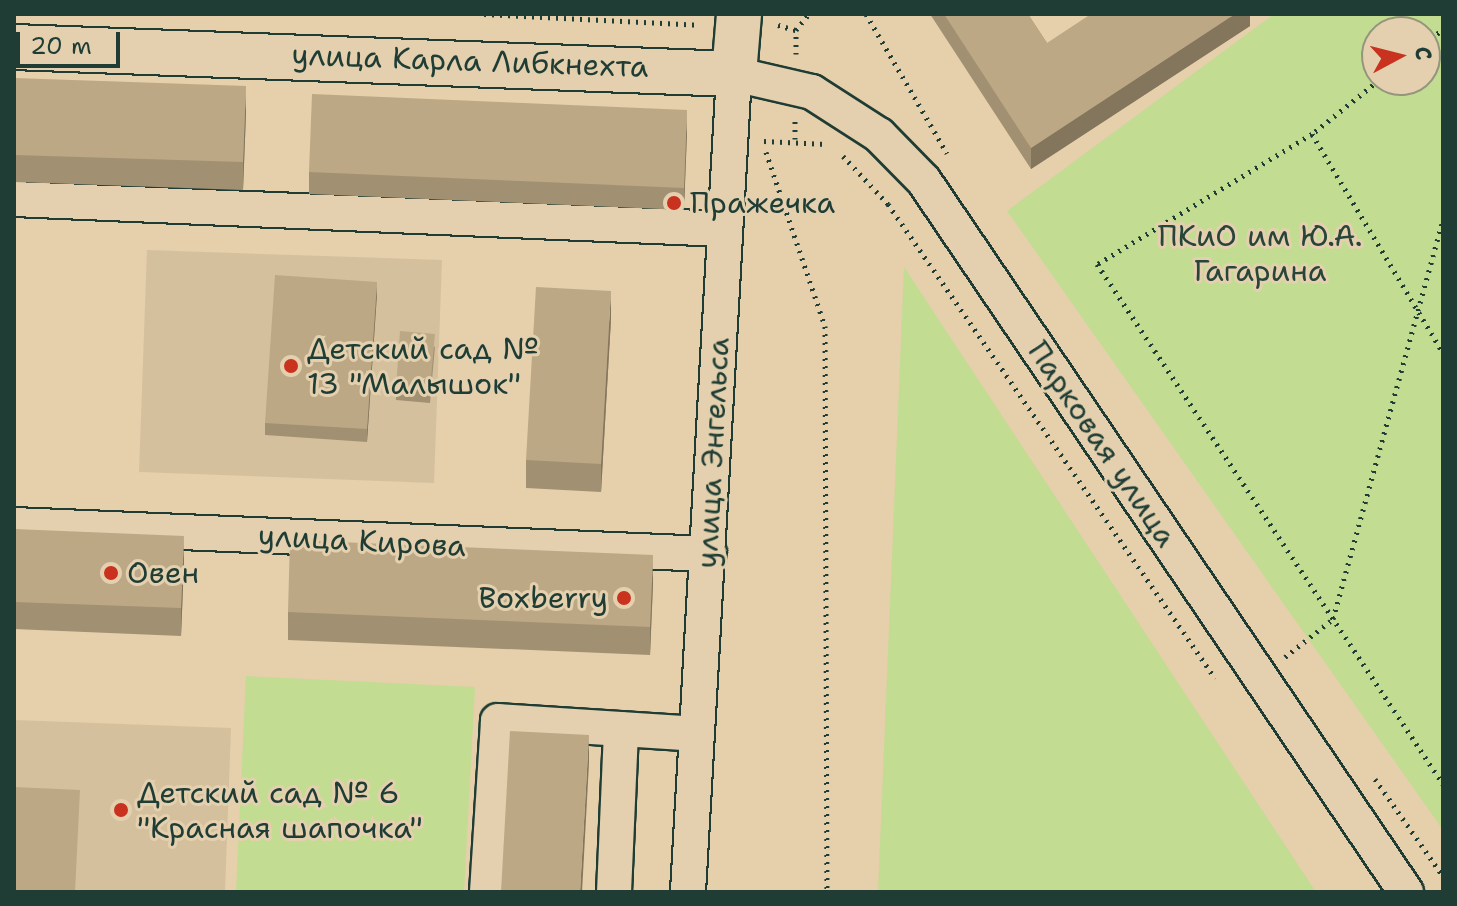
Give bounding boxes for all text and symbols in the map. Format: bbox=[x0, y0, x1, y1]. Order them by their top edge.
scale bar bbox=[20, 16, 124, 66]
north arrow bbox=[1361, 16, 1441, 96]
text: 20 m bbox=[30, 30, 92, 62]
street label: улица Карла Либкнехта bbox=[291, 37, 649, 85]
text: С bbox=[1408, 45, 1439, 62]
place label: Пражечка bbox=[690, 185, 835, 221]
marker: Пражечка bbox=[665, 194, 683, 212]
park label: ПКиО им Ю.А. Гагарина bbox=[1158, 218, 1362, 288]
place label: Детский сад № 13 "Малышок" bbox=[307, 331, 538, 402]
street label: Парковая улица bbox=[1020, 334, 1184, 554]
street label: улица Энгельса bbox=[689, 337, 737, 569]
marker: Детский сад № 13 "Малышок" bbox=[282, 357, 300, 375]
street label: улица Кирова bbox=[257, 518, 467, 564]
place label: Овен bbox=[127, 555, 199, 591]
marker: Овен bbox=[102, 564, 120, 582]
place label: Boxberry bbox=[479, 580, 608, 616]
marker: Boxberry bbox=[615, 589, 633, 607]
place label: Детский сад № 6 "Красная шапочка" bbox=[137, 775, 423, 846]
marker: Детский сад № 6 "Красная шапочка" bbox=[112, 801, 130, 819]

